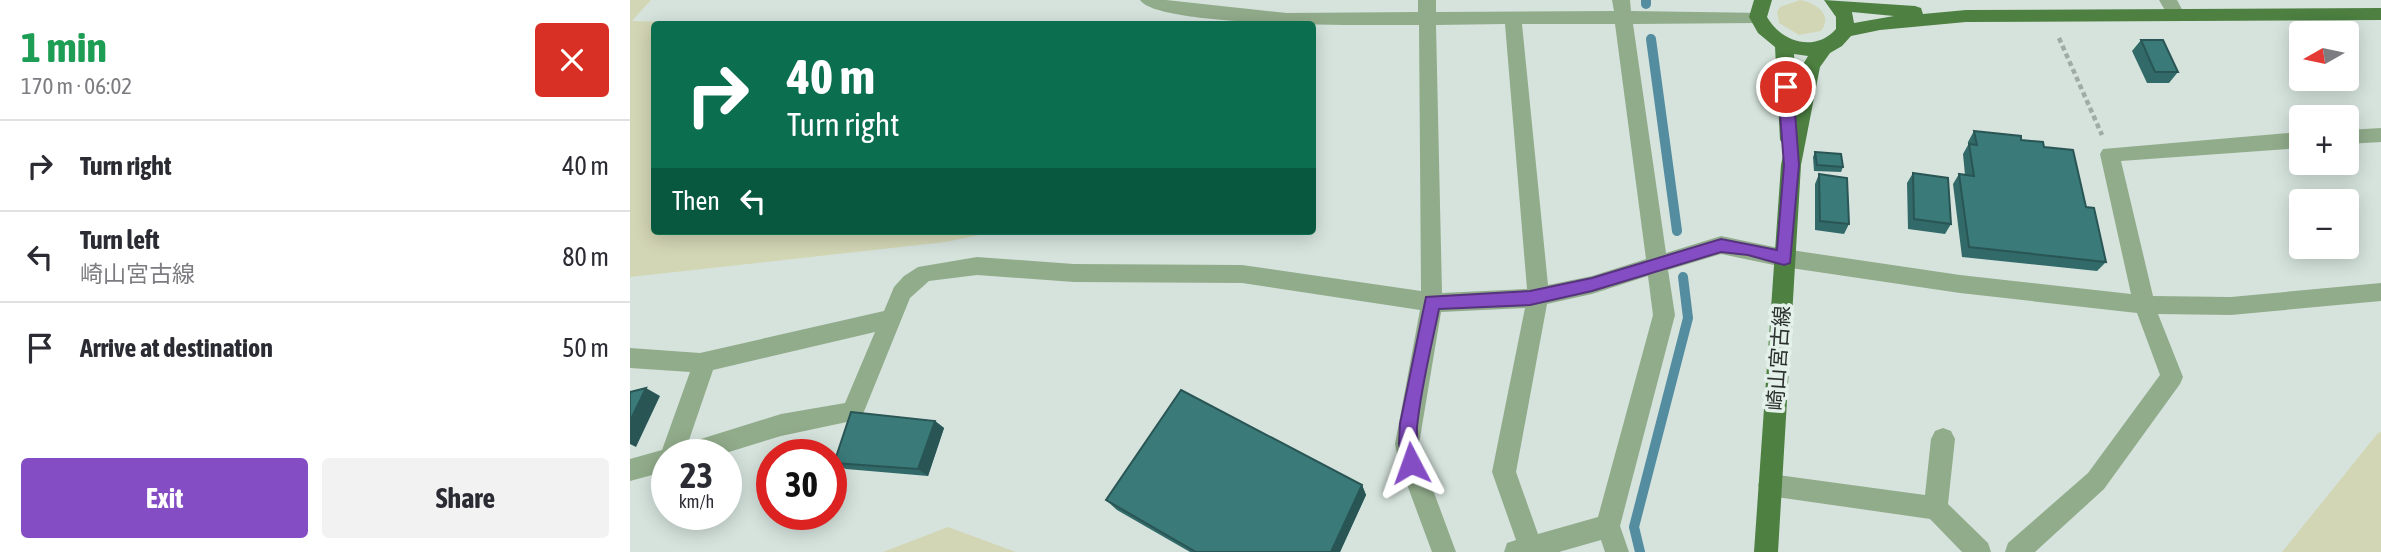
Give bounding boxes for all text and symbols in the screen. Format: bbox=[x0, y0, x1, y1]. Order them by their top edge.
north arrow bbox=[2289, 21, 2359, 91]
map controls bbox=[2289, 21, 2359, 259]
text: 1 min bbox=[21, 23, 107, 71]
button: close bbox=[535, 23, 609, 97]
text: 40 m bbox=[787, 48, 875, 104]
icon: right bbox=[672, 49, 763, 140]
pin bbox=[1756, 57, 1816, 117]
icon: arrive bbox=[1767, 68, 1805, 106]
text: 170 m · 06:02 bbox=[21, 73, 132, 99]
button: + bbox=[2289, 105, 2359, 175]
text: Turn right bbox=[787, 106, 900, 143]
icon: right bbox=[21, 147, 59, 185]
text: Turn right bbox=[80, 151, 171, 181]
text: 40 m bbox=[562, 151, 609, 181]
icon: left bbox=[734, 182, 772, 220]
text: Then bbox=[672, 186, 720, 216]
button: − bbox=[2289, 189, 2359, 259]
text: Turn left bbox=[80, 225, 160, 255]
icon: left bbox=[21, 238, 59, 276]
text: 80 m bbox=[562, 242, 609, 272]
text: 崎山宮古線 bbox=[80, 261, 195, 287]
street label: 崎山宮古線 bbox=[1762, 305, 1794, 411]
icon: arrive bbox=[21, 329, 59, 367]
text: Arrive at destination bbox=[80, 333, 273, 363]
text: 50 m bbox=[562, 333, 609, 363]
position arrow bbox=[1374, 426, 1448, 500]
speed limit sign: 30 bbox=[756, 439, 847, 530]
text: 23 bbox=[680, 455, 713, 495]
button: Exit bbox=[21, 458, 308, 538]
button: Share bbox=[322, 458, 609, 538]
text: km/h bbox=[679, 491, 714, 512]

